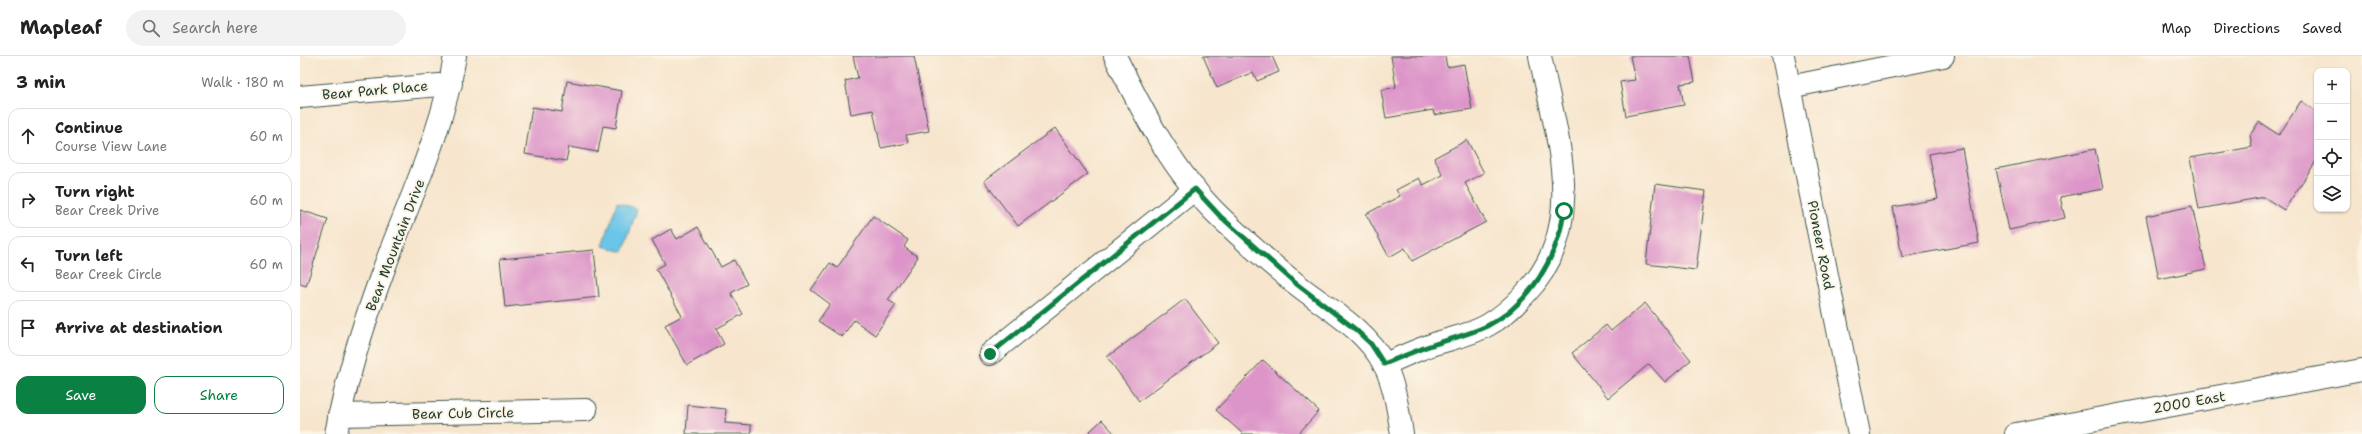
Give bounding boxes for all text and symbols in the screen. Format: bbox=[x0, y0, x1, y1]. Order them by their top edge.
search box bbox=[126, 10, 406, 46]
text: Mapleaf bbox=[20, 15, 102, 40]
icon: search bbox=[140, 17, 162, 39]
text: Search here bbox=[172, 18, 258, 38]
text: Map bbox=[2162, 19, 2192, 37]
text: Directions bbox=[2214, 19, 2280, 37]
text: Saved bbox=[2302, 19, 2342, 37]
map controls bbox=[2314, 68, 2350, 212]
button: + bbox=[2314, 68, 2350, 104]
text: 3 min bbox=[16, 71, 66, 93]
text: Walk · 180 m bbox=[201, 74, 284, 91]
street label: Bear Park Place bbox=[321, 76, 429, 104]
button: − bbox=[2314, 104, 2350, 140]
text: Continue bbox=[55, 118, 123, 138]
icon: ahead bbox=[17, 125, 39, 147]
text: 60 m bbox=[250, 128, 283, 145]
text: Course View Lane bbox=[55, 138, 167, 155]
button: locate bbox=[2314, 140, 2350, 176]
street label: Bear Mountain Drive bbox=[362, 176, 429, 314]
button: layers bbox=[2314, 176, 2350, 212]
text: Turn right bbox=[55, 182, 135, 202]
icon: right bbox=[17, 189, 39, 211]
text: 60 m bbox=[250, 192, 283, 209]
street label: Pioneer Road bbox=[1804, 199, 1839, 291]
text: Bear Creek Drive bbox=[55, 202, 159, 219]
route start bbox=[1555, 202, 1573, 220]
text: Turn left bbox=[55, 246, 123, 266]
icon: left bbox=[17, 253, 39, 275]
text: 60 m bbox=[250, 256, 283, 273]
text: Bear Creek Circle bbox=[55, 266, 162, 283]
icon: arrive bbox=[17, 317, 39, 339]
text: Arrive at destination bbox=[55, 318, 223, 338]
route end bbox=[981, 345, 999, 363]
button: Save bbox=[16, 376, 146, 414]
button: Share bbox=[154, 376, 284, 414]
street label: 2000 East bbox=[2151, 387, 2227, 417]
street label: Bear Cub Circle bbox=[412, 403, 514, 423]

